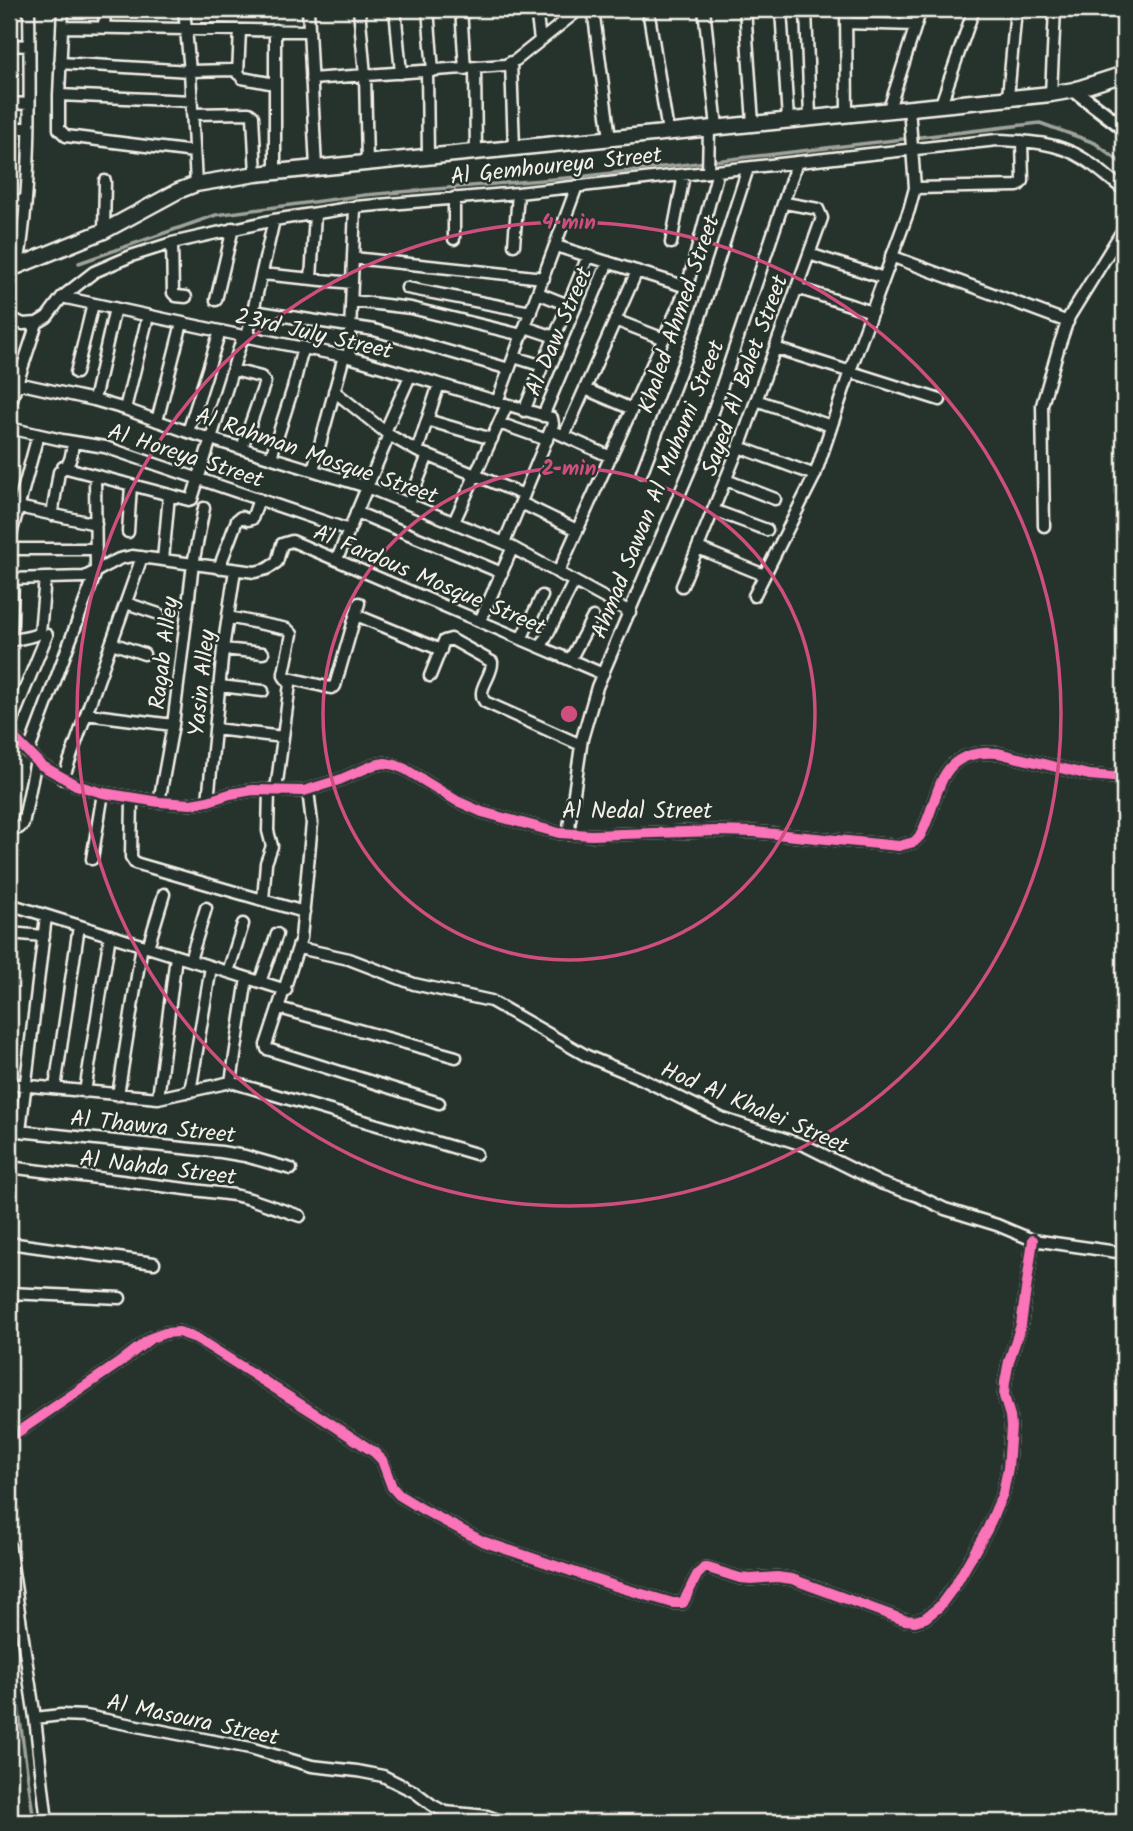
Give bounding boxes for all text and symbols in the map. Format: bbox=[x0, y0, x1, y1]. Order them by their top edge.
street label: Al Gemhoureya Street bbox=[449, 138, 665, 196]
text: 4 min bbox=[542, 207, 596, 240]
street label: Khaled Ahmed Street bbox=[629, 210, 731, 419]
street label: Al Daw Street bbox=[516, 260, 604, 402]
street label: Sayed Al Balet Street bbox=[693, 269, 799, 481]
street label: 23rd July Street bbox=[231, 299, 397, 371]
street label: Ahmad Sawan Al Muhami Street bbox=[582, 334, 736, 645]
street label: Al Rahman Mosque Street bbox=[190, 398, 443, 516]
street label: Al Horeya Street bbox=[103, 415, 269, 499]
text: 2 min bbox=[542, 453, 596, 486]
street label: Al Fardous Mosque Street bbox=[307, 516, 552, 647]
street label: Ragab Alley bbox=[140, 594, 190, 712]
street label: Yasin Alley bbox=[179, 628, 227, 738]
centre of rings bbox=[557, 702, 581, 726]
street label: Al Nedal Street bbox=[562, 794, 713, 830]
street label: Hod Al Khalei Street bbox=[655, 1053, 855, 1165]
street label: Al Thawra Street bbox=[69, 1101, 238, 1155]
street label: Al Nahda Street bbox=[77, 1142, 239, 1197]
street label: Al Masoura Street bbox=[103, 1685, 283, 1757]

